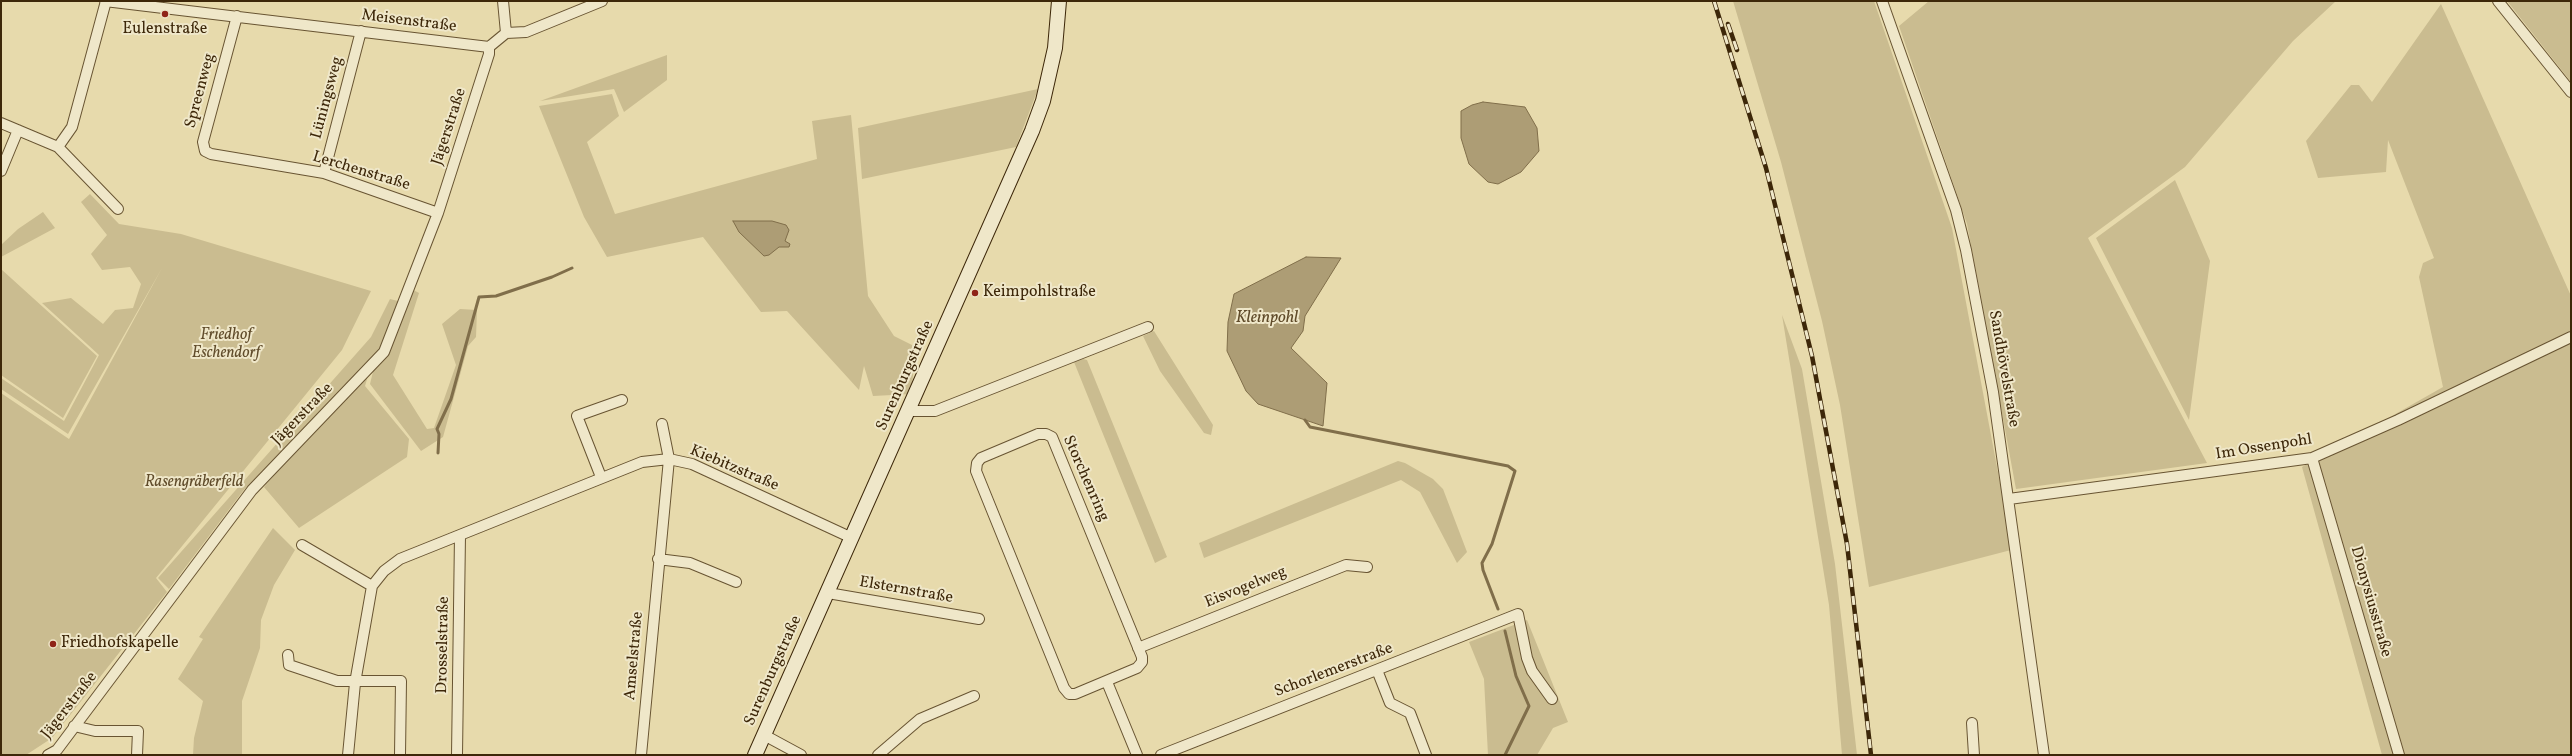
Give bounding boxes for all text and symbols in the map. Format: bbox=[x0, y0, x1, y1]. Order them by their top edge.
street label: Meisenstraße bbox=[361, 7, 457, 37]
marker: Eulenstraße bbox=[160, 9, 170, 19]
place label: Eulenstraße bbox=[123, 20, 207, 40]
street label: Spreenweg bbox=[182, 51, 220, 131]
street label: Lüningsweg bbox=[308, 55, 348, 141]
street label: Jägerstraße bbox=[429, 86, 471, 168]
street label: Lerchenstraße bbox=[310, 148, 412, 196]
place label: Keimpohlstraße bbox=[983, 283, 1096, 303]
marker: Keimpohlstraße bbox=[970, 288, 980, 298]
water label: Kleinpohl bbox=[1236, 309, 1298, 329]
street label: Sandhövelstraße bbox=[1983, 309, 2023, 429]
street label: Surenburgstraße bbox=[873, 318, 939, 434]
park label: Friedhof Eschendorf bbox=[192, 326, 260, 364]
street label: Jägerstraße bbox=[268, 380, 338, 450]
street label: Im Ossenpohl bbox=[2214, 431, 2314, 465]
street label: Storchenring bbox=[1057, 433, 1113, 525]
street label: Kiebitzstraße bbox=[687, 442, 781, 496]
park label: Rasengräberfeld bbox=[145, 473, 243, 493]
street label: Dionysiusstraße bbox=[2345, 544, 2395, 660]
street label: Eisvogelweg bbox=[1202, 563, 1290, 613]
street label: Elsternstraße bbox=[858, 573, 954, 609]
street label: Drosselstraße bbox=[434, 596, 454, 694]
street label: Amselstraße bbox=[622, 611, 648, 701]
street label: Surenburgstraße bbox=[741, 613, 807, 729]
place label: Friedhofskapelle bbox=[61, 634, 179, 654]
marker: Friedhofskapelle bbox=[48, 639, 58, 649]
street label: Schorlemerstraße bbox=[1272, 640, 1396, 702]
street label: Jägerstraße bbox=[38, 669, 102, 743]

